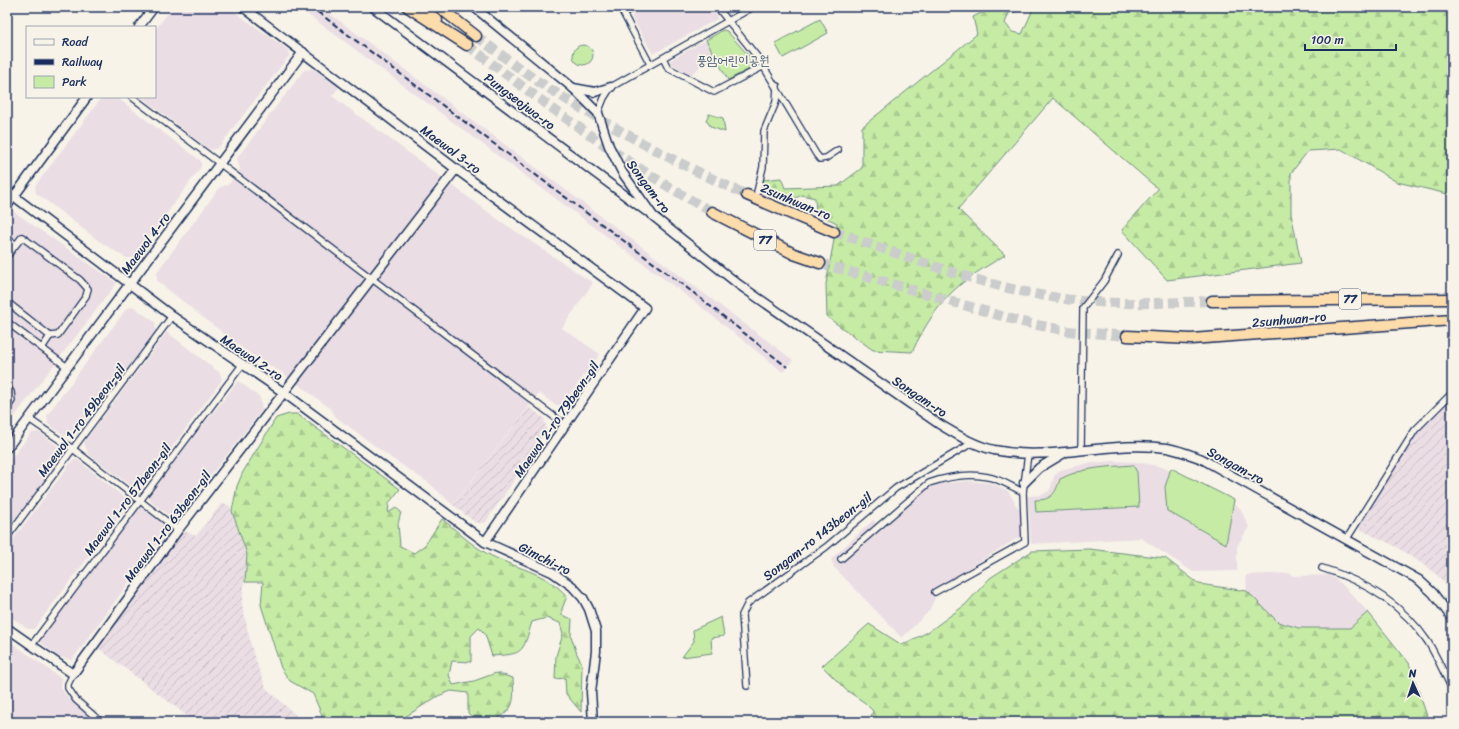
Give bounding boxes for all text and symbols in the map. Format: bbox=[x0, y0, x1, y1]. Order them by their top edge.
legend bbox=[26, 26, 156, 98]
scale bar bbox=[1305, 26, 1396, 52]
text: 100 m bbox=[1311, 29, 1344, 51]
text: Road bbox=[62, 31, 89, 53]
park label: 풍암어린이공원 bbox=[696, 49, 770, 72]
text: Railway bbox=[62, 51, 103, 73]
street label: Pungseojwa-ro bbox=[479, 67, 561, 136]
text: Park bbox=[62, 71, 87, 93]
street label: Maewol 3-ro bbox=[415, 119, 486, 180]
street label: Songam-ro bbox=[621, 154, 677, 219]
street label: 2sunhwan-ro bbox=[757, 176, 835, 227]
street label: Maewol 4-ro bbox=[114, 207, 177, 279]
road number: 77 bbox=[754, 230, 776, 250]
road number: 77 bbox=[1339, 289, 1361, 309]
street label: 2sunhwan-ro bbox=[1251, 305, 1328, 334]
street label: Maewol 2-ro bbox=[216, 328, 288, 387]
street label: Maewol 2-ro 79beon-gil bbox=[507, 356, 605, 482]
street label: Maewol 1-ro 49beon-gil bbox=[31, 359, 132, 482]
street label: Songam-ro bbox=[887, 369, 953, 424]
street label: Maewol 1-ro 57beon-gil bbox=[77, 438, 178, 560]
street label: Songam-ro bbox=[1203, 440, 1269, 491]
street label: Maewol 1-ro 63beon-gil bbox=[118, 465, 217, 587]
street label: Songam-ro 143beon-gil bbox=[757, 486, 877, 587]
street label: Gimchi-ro bbox=[514, 535, 576, 582]
north arrow bbox=[1393, 663, 1433, 703]
text: N bbox=[1407, 664, 1417, 683]

